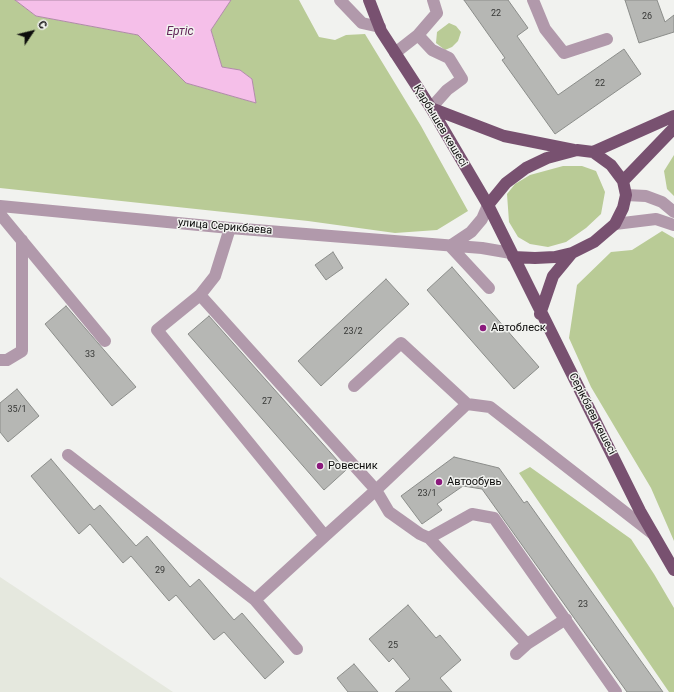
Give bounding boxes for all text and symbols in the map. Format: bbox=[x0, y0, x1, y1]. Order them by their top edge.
house number: 22 bbox=[491, 9, 501, 19]
north arrow bbox=[12, 12, 52, 52]
house number: 26 bbox=[642, 12, 652, 22]
text: С bbox=[35, 18, 50, 32]
water label: Ертіс bbox=[166, 25, 194, 39]
house number: 22 bbox=[595, 79, 605, 89]
street label: Қарбышев көшесі bbox=[410, 83, 470, 169]
street label: улица Серикбаева bbox=[177, 216, 273, 238]
place label: Автоблеск bbox=[491, 321, 546, 335]
marker: Автоблеск bbox=[478, 323, 488, 333]
house number: 23/2 bbox=[344, 327, 362, 337]
house number: 33 bbox=[85, 350, 95, 360]
street label: Серікбаев көшесі bbox=[566, 371, 618, 457]
house number: 27 bbox=[262, 397, 272, 407]
house number: 35/1 bbox=[8, 405, 26, 415]
place label: Ровесник bbox=[328, 459, 378, 473]
marker: Ровесник bbox=[315, 461, 325, 471]
place label: Автообувь bbox=[447, 475, 502, 489]
marker: Автообувь bbox=[434, 477, 444, 487]
house number: 23/1 bbox=[418, 489, 436, 499]
house number: 29 bbox=[155, 566, 165, 576]
house number: 23 bbox=[578, 600, 588, 610]
house number: 25 bbox=[388, 641, 398, 651]

